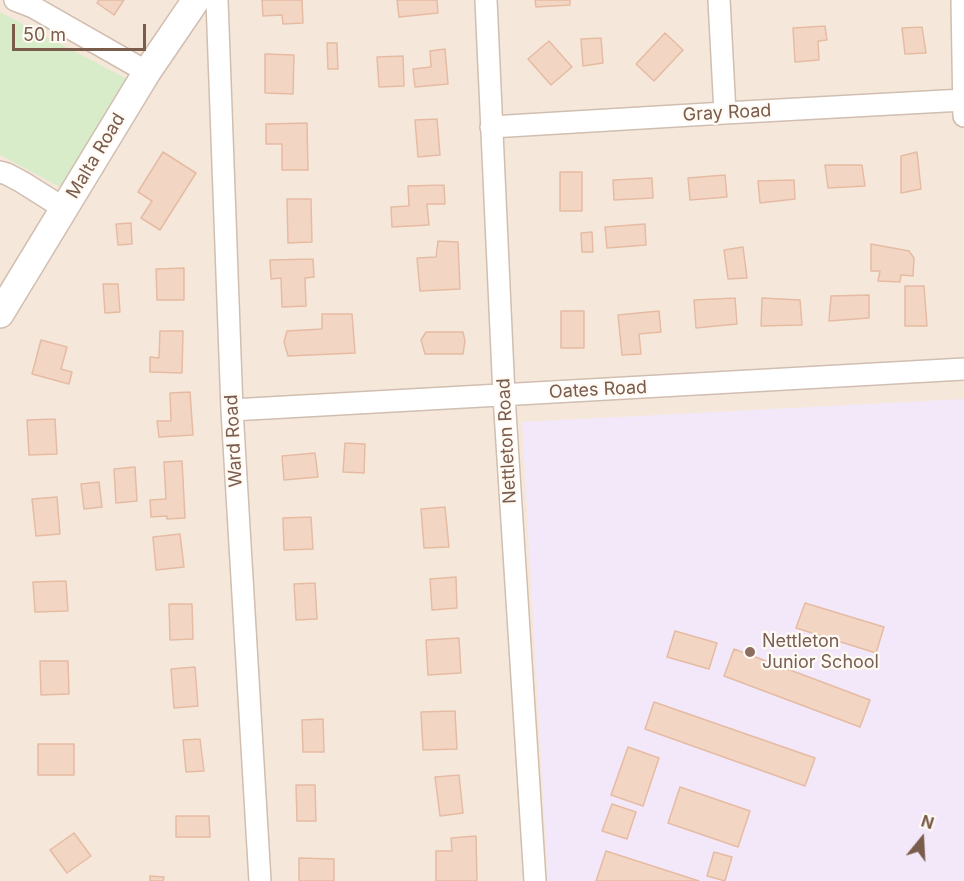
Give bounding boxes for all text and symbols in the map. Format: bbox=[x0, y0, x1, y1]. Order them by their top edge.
scale bar bbox=[15, 12, 148, 50]
text: 50 m bbox=[23, 24, 66, 45]
street label: Gray Road bbox=[682, 100, 772, 126]
street label: Malta Road bbox=[62, 109, 130, 203]
street label: Oates Road bbox=[548, 377, 648, 403]
street label: Nettleton Road bbox=[493, 378, 521, 504]
street label: Ward Road bbox=[221, 394, 247, 488]
place label: Nettleton Junior School bbox=[762, 631, 879, 674]
marker: Nettleton Junior School bbox=[743, 645, 757, 659]
north arrow bbox=[892, 809, 952, 869]
text: N bbox=[919, 810, 936, 833]

